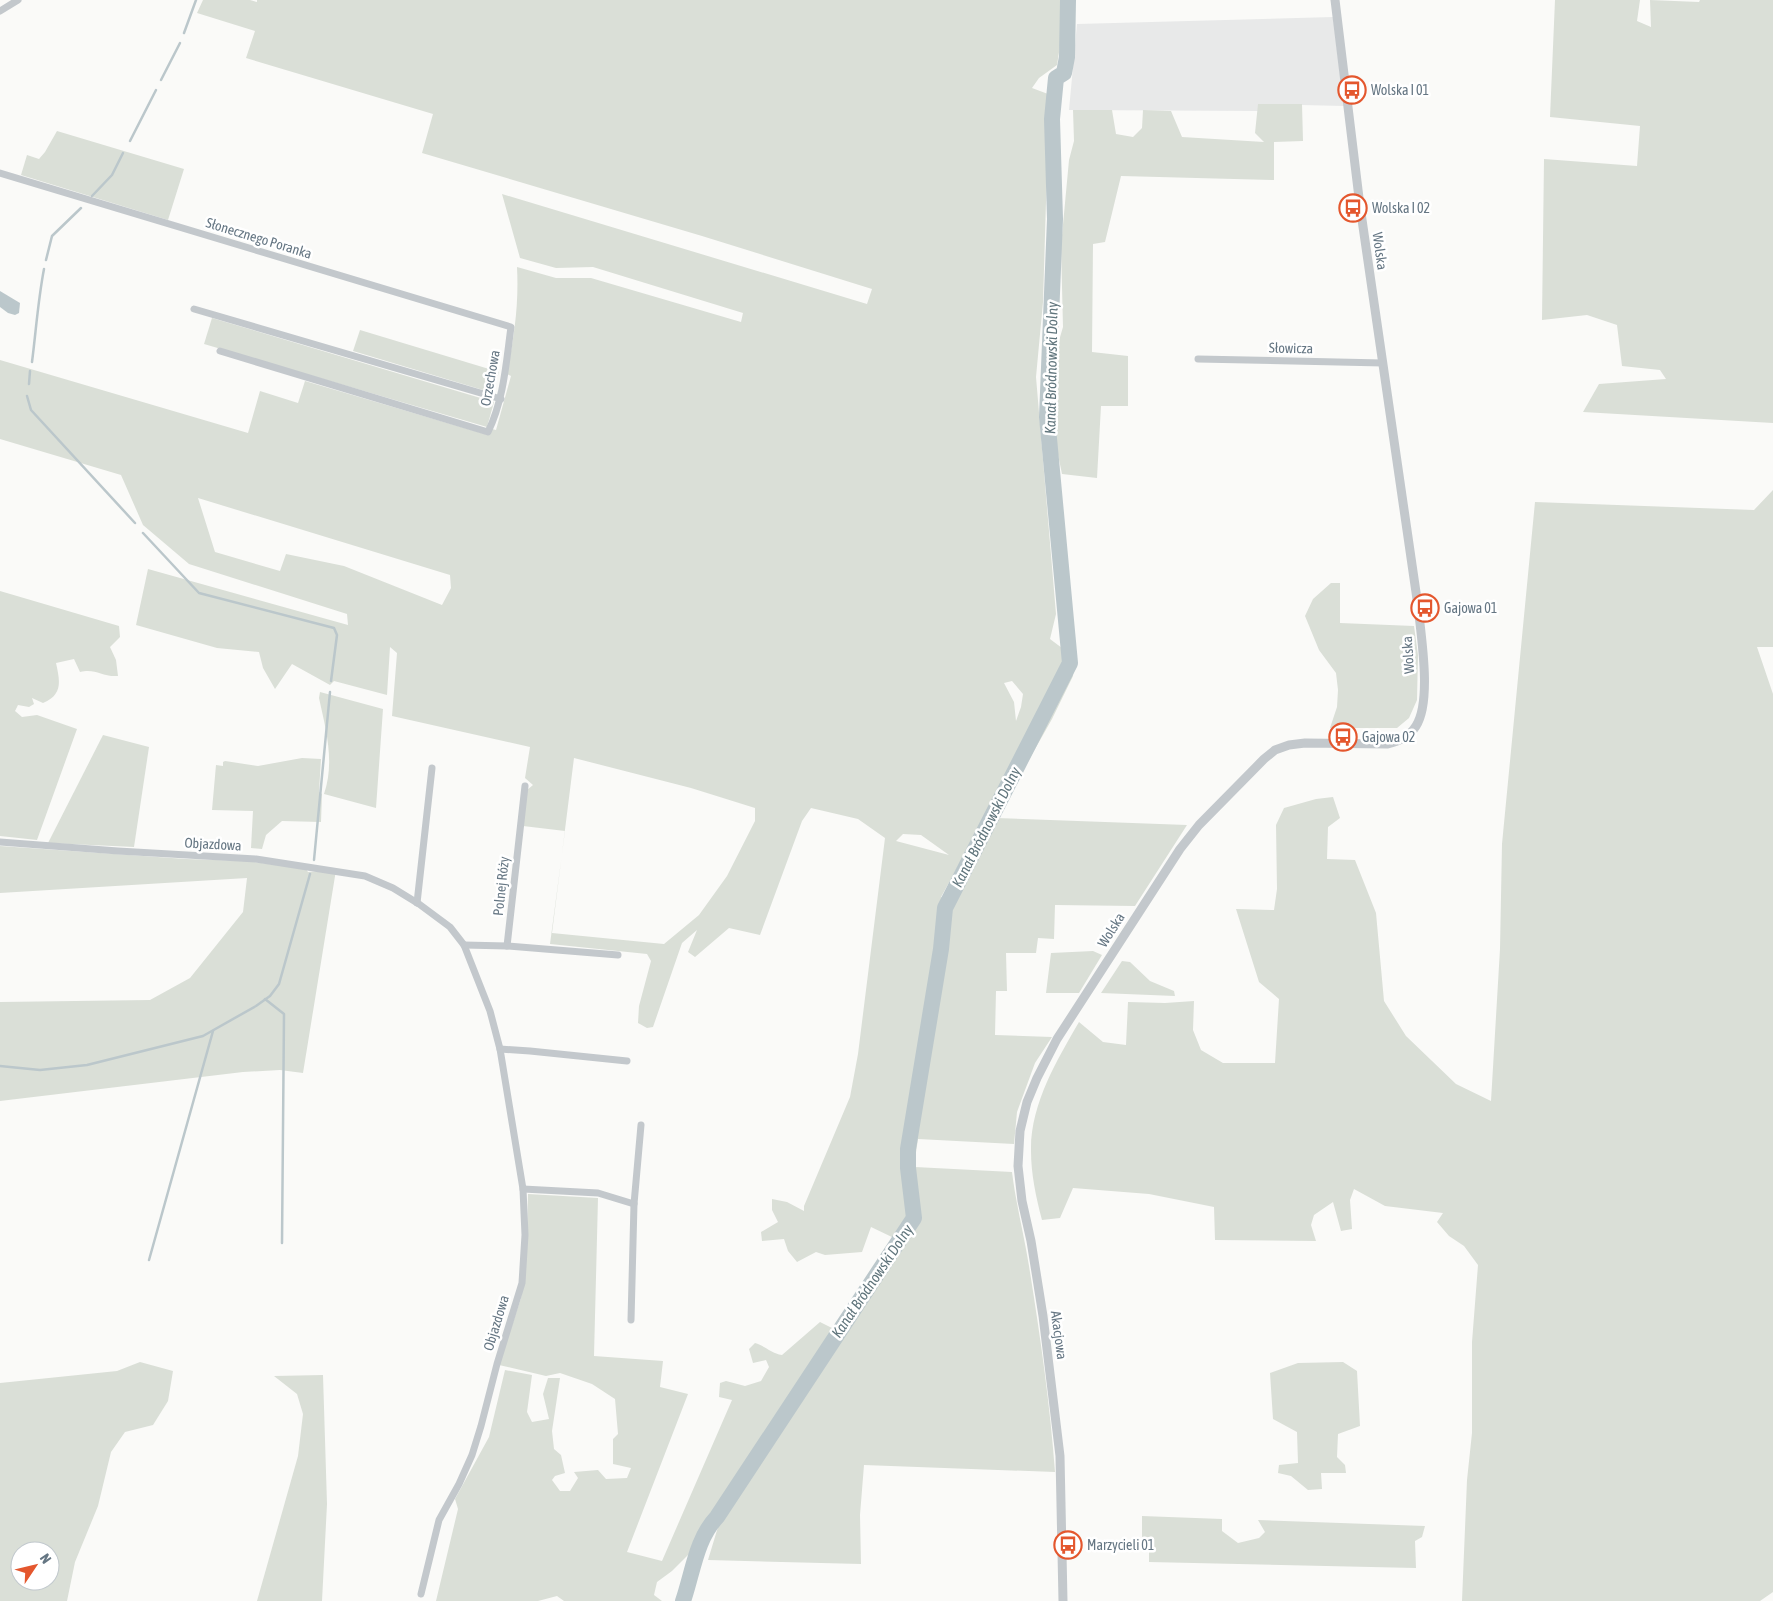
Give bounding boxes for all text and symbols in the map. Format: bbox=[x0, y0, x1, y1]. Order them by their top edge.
bus stop icon: Wolska I 01 bbox=[1337, 75, 1367, 105]
place label: Wolska I 01 bbox=[1371, 82, 1429, 98]
bus stop icon: Wolska I 02 bbox=[1338, 193, 1368, 223]
place label: Wolska I 02 bbox=[1372, 200, 1430, 216]
street label: Słonecznego Poranka bbox=[204, 214, 314, 262]
street label: Wolska bbox=[1369, 231, 1391, 271]
water label: Kanał Bródnowski Dolny bbox=[1041, 301, 1061, 434]
street label: Słowicza bbox=[1269, 340, 1313, 356]
street label: Orzechowa bbox=[477, 349, 503, 407]
bus stop icon: Gajowa 01 bbox=[1410, 593, 1440, 623]
place label: Gajowa 01 bbox=[1444, 600, 1497, 616]
street label: Wolska bbox=[1399, 636, 1417, 674]
bus stop icon: Gajowa 02 bbox=[1328, 722, 1358, 752]
place label: Gajowa 02 bbox=[1362, 729, 1415, 745]
water label: Kanał Bródnowski Dolny bbox=[948, 763, 1024, 890]
street label: Objazdowa bbox=[184, 835, 242, 853]
street label: Polnej Róży bbox=[490, 855, 512, 916]
street label: Wolska bbox=[1094, 910, 1128, 950]
water label: Kanał Bródnowski Dolny bbox=[828, 1221, 917, 1341]
street label: Objazdowa bbox=[480, 1293, 512, 1353]
street label: Akacjowa bbox=[1048, 1310, 1070, 1360]
bus stop icon: Marzycieli 01 bbox=[1053, 1530, 1083, 1560]
place label: Marzycieli 01 bbox=[1087, 1537, 1154, 1553]
north arrow bbox=[10, 1541, 60, 1591]
text: N bbox=[37, 1551, 55, 1567]

